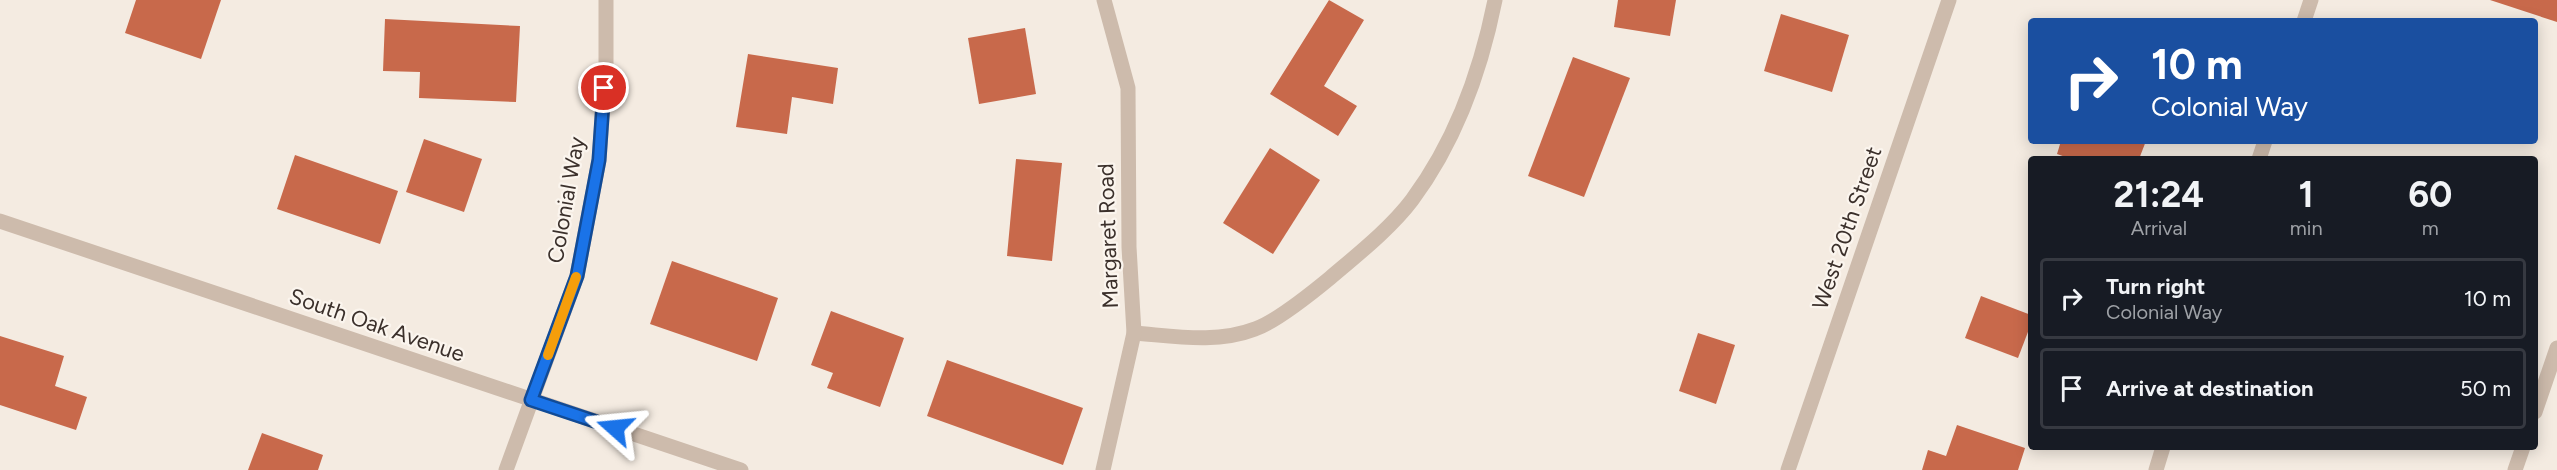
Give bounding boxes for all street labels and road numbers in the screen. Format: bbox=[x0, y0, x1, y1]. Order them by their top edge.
street label: Colonial Way bbox=[542, 134, 590, 265]
street label: West 20th Street bbox=[1807, 143, 1887, 313]
street label: Margaret Road bbox=[1092, 163, 1124, 309]
street label: South Oak Avenue bbox=[286, 282, 468, 368]

